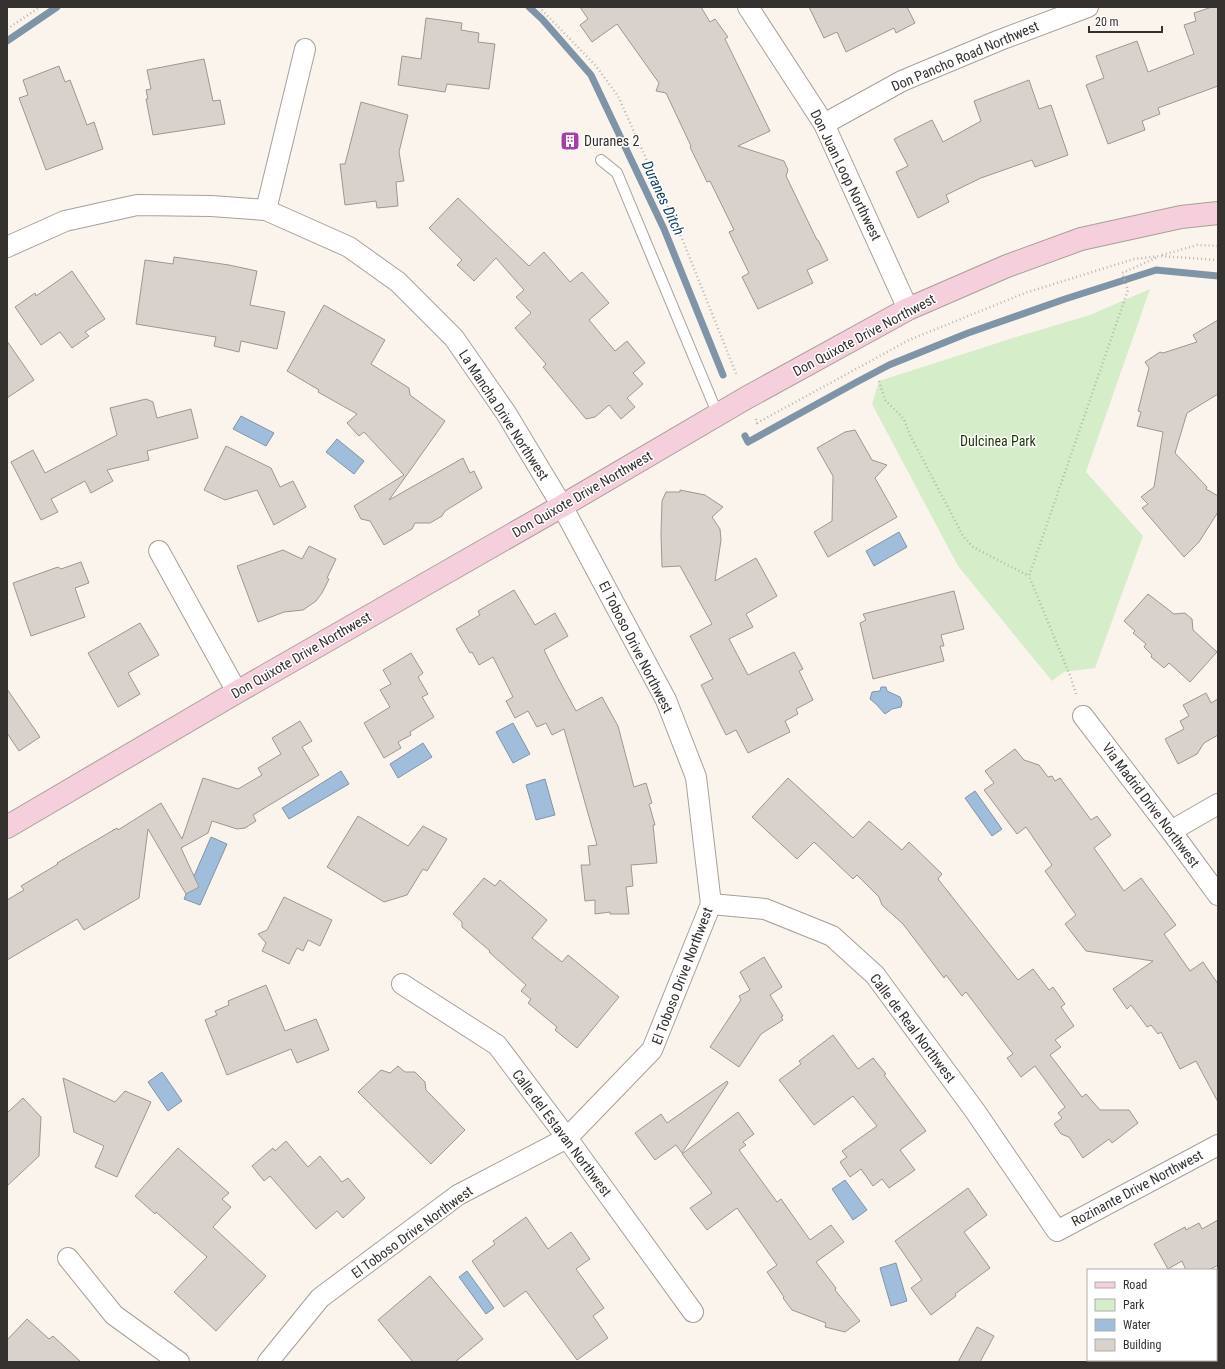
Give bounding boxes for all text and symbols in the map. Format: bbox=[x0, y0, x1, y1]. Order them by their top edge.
scale bar bbox=[1089, 8, 1162, 34]
text: 20 m bbox=[1095, 15, 1119, 29]
street label: Don Pancho Road Northwest bbox=[889, 18, 1041, 94]
street label: Don Juan Loop Northwest bbox=[807, 107, 885, 243]
building icon: Duranes 2 bbox=[559, 130, 581, 152]
place label: Duranes 2 bbox=[584, 133, 639, 149]
water label: Duranes Ditch bbox=[638, 158, 688, 238]
street label: Don Quixote Drive Northwest bbox=[790, 291, 938, 379]
street label: La Mancha Drive Northwest bbox=[456, 347, 552, 483]
park label: Dulcinea Park bbox=[960, 433, 1037, 449]
street label: Don Quixote Drive Northwest bbox=[509, 447, 655, 541]
street label: El Toboso Drive Northwest bbox=[596, 578, 676, 716]
street label: Don Quixote Drive Northwest bbox=[228, 608, 374, 702]
street label: Via Madrid Drive Northwest bbox=[1099, 740, 1203, 870]
street label: El Toboso Drive Northwest bbox=[648, 905, 716, 1047]
street label: Calle de Real Northwest bbox=[867, 970, 959, 1086]
street label: Calle del Estavan Northwest bbox=[509, 1066, 615, 1200]
street label: Rozinante Drive Northwest bbox=[1069, 1147, 1205, 1229]
street label: El Toboso Drive Northwest bbox=[348, 1183, 476, 1281]
legend bbox=[1087, 1269, 1217, 1361]
text: Road bbox=[1123, 1278, 1147, 1292]
text: Park bbox=[1123, 1298, 1145, 1312]
text: Water bbox=[1123, 1318, 1151, 1332]
text: Building bbox=[1123, 1338, 1161, 1352]

